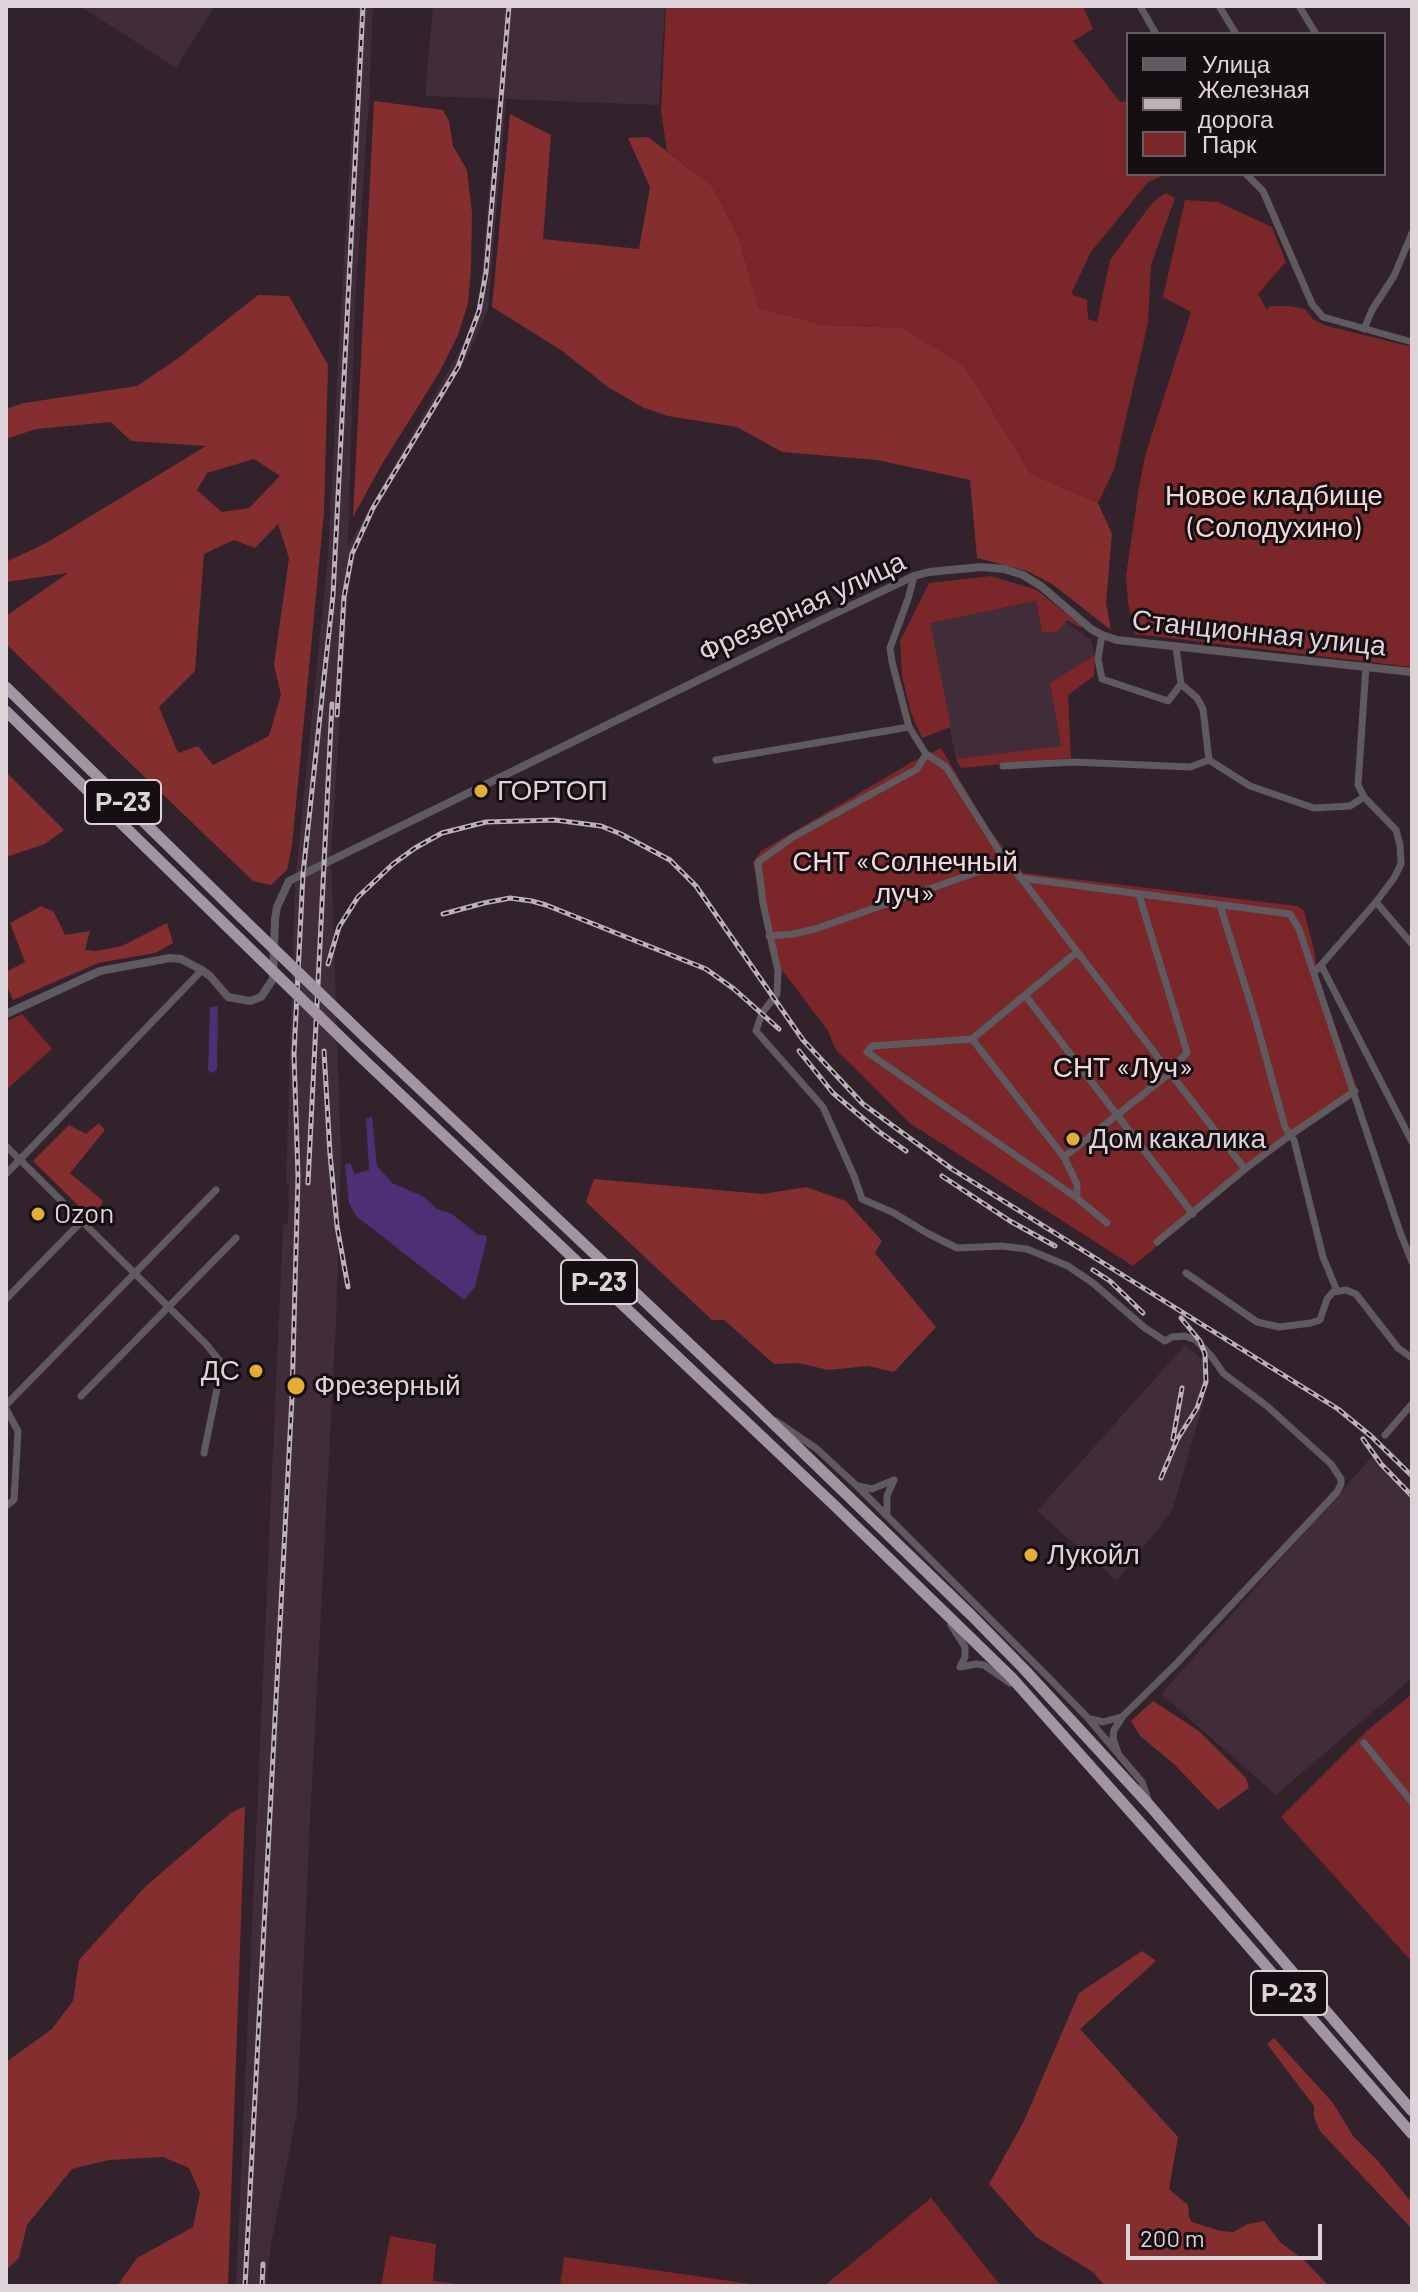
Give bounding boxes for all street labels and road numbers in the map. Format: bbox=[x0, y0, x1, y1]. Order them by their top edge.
street label: Фрезерная улица bbox=[693, 544, 911, 670]
street label: Станционная улица bbox=[1130, 603, 1388, 663]
road number: Р-23 bbox=[85, 780, 161, 824]
road number: Р-23 bbox=[561, 1260, 637, 1304]
road number: Р-23 bbox=[1251, 1971, 1327, 2015]

